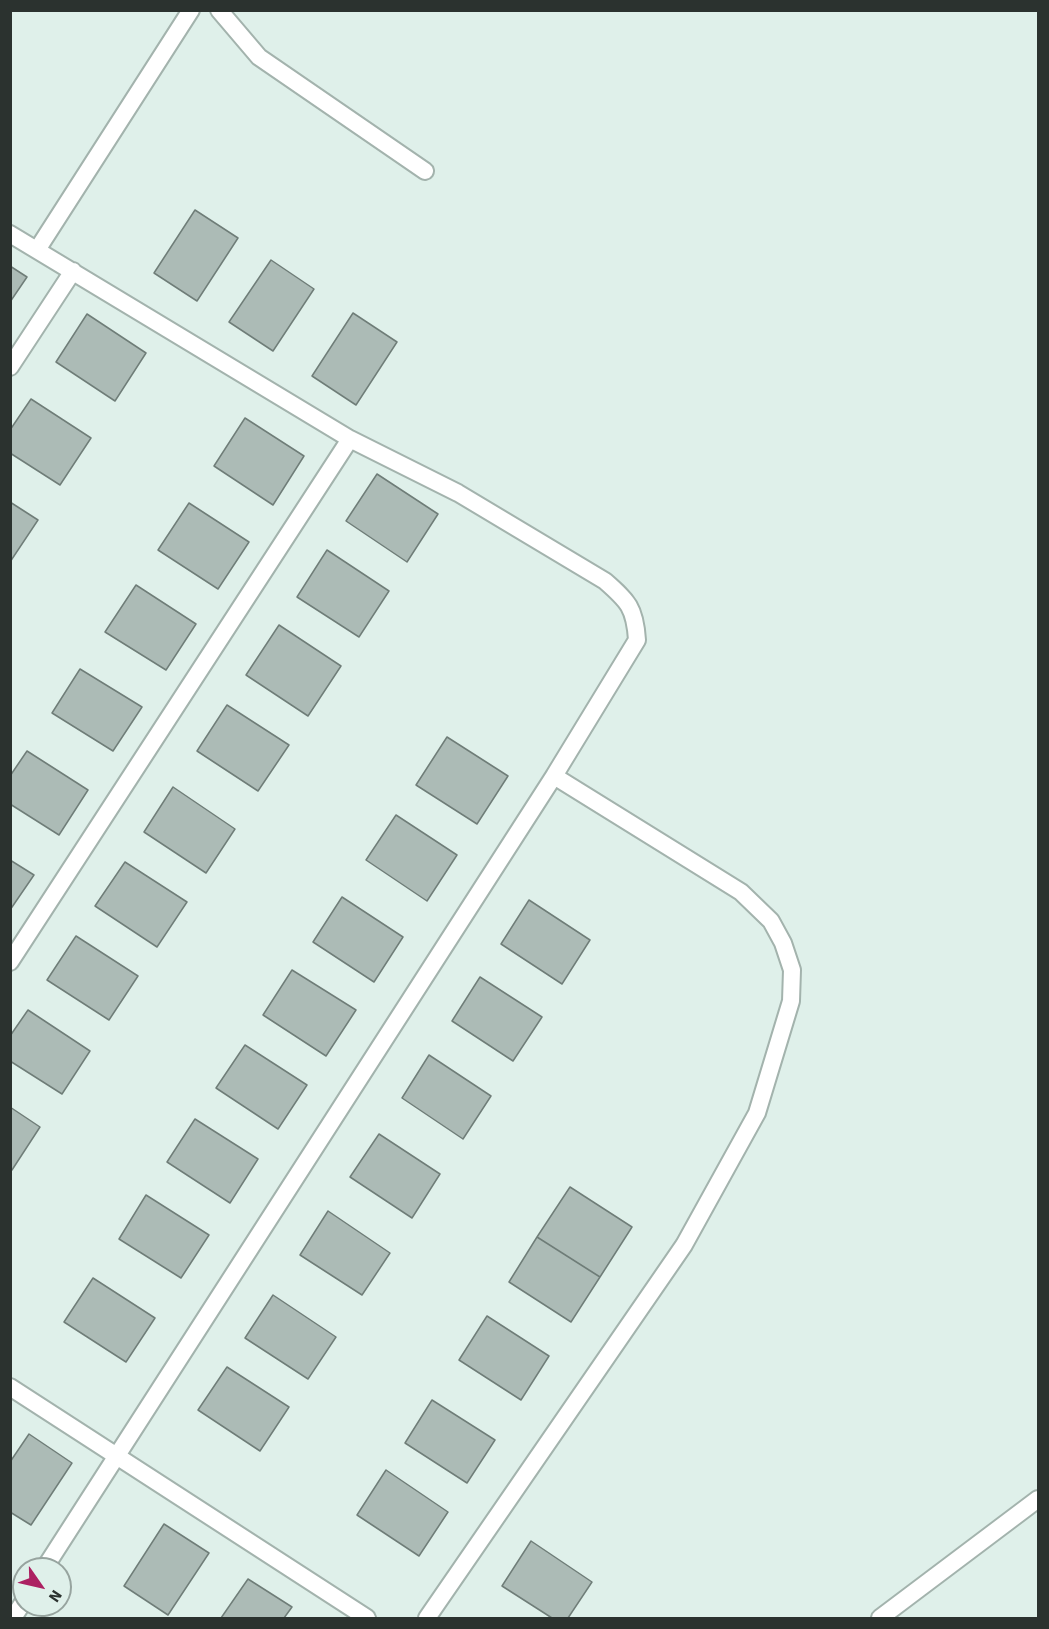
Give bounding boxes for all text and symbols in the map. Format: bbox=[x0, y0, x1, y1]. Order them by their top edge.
north arrow bbox=[12, 1557, 72, 1617]
text: N bbox=[43, 1585, 67, 1607]

